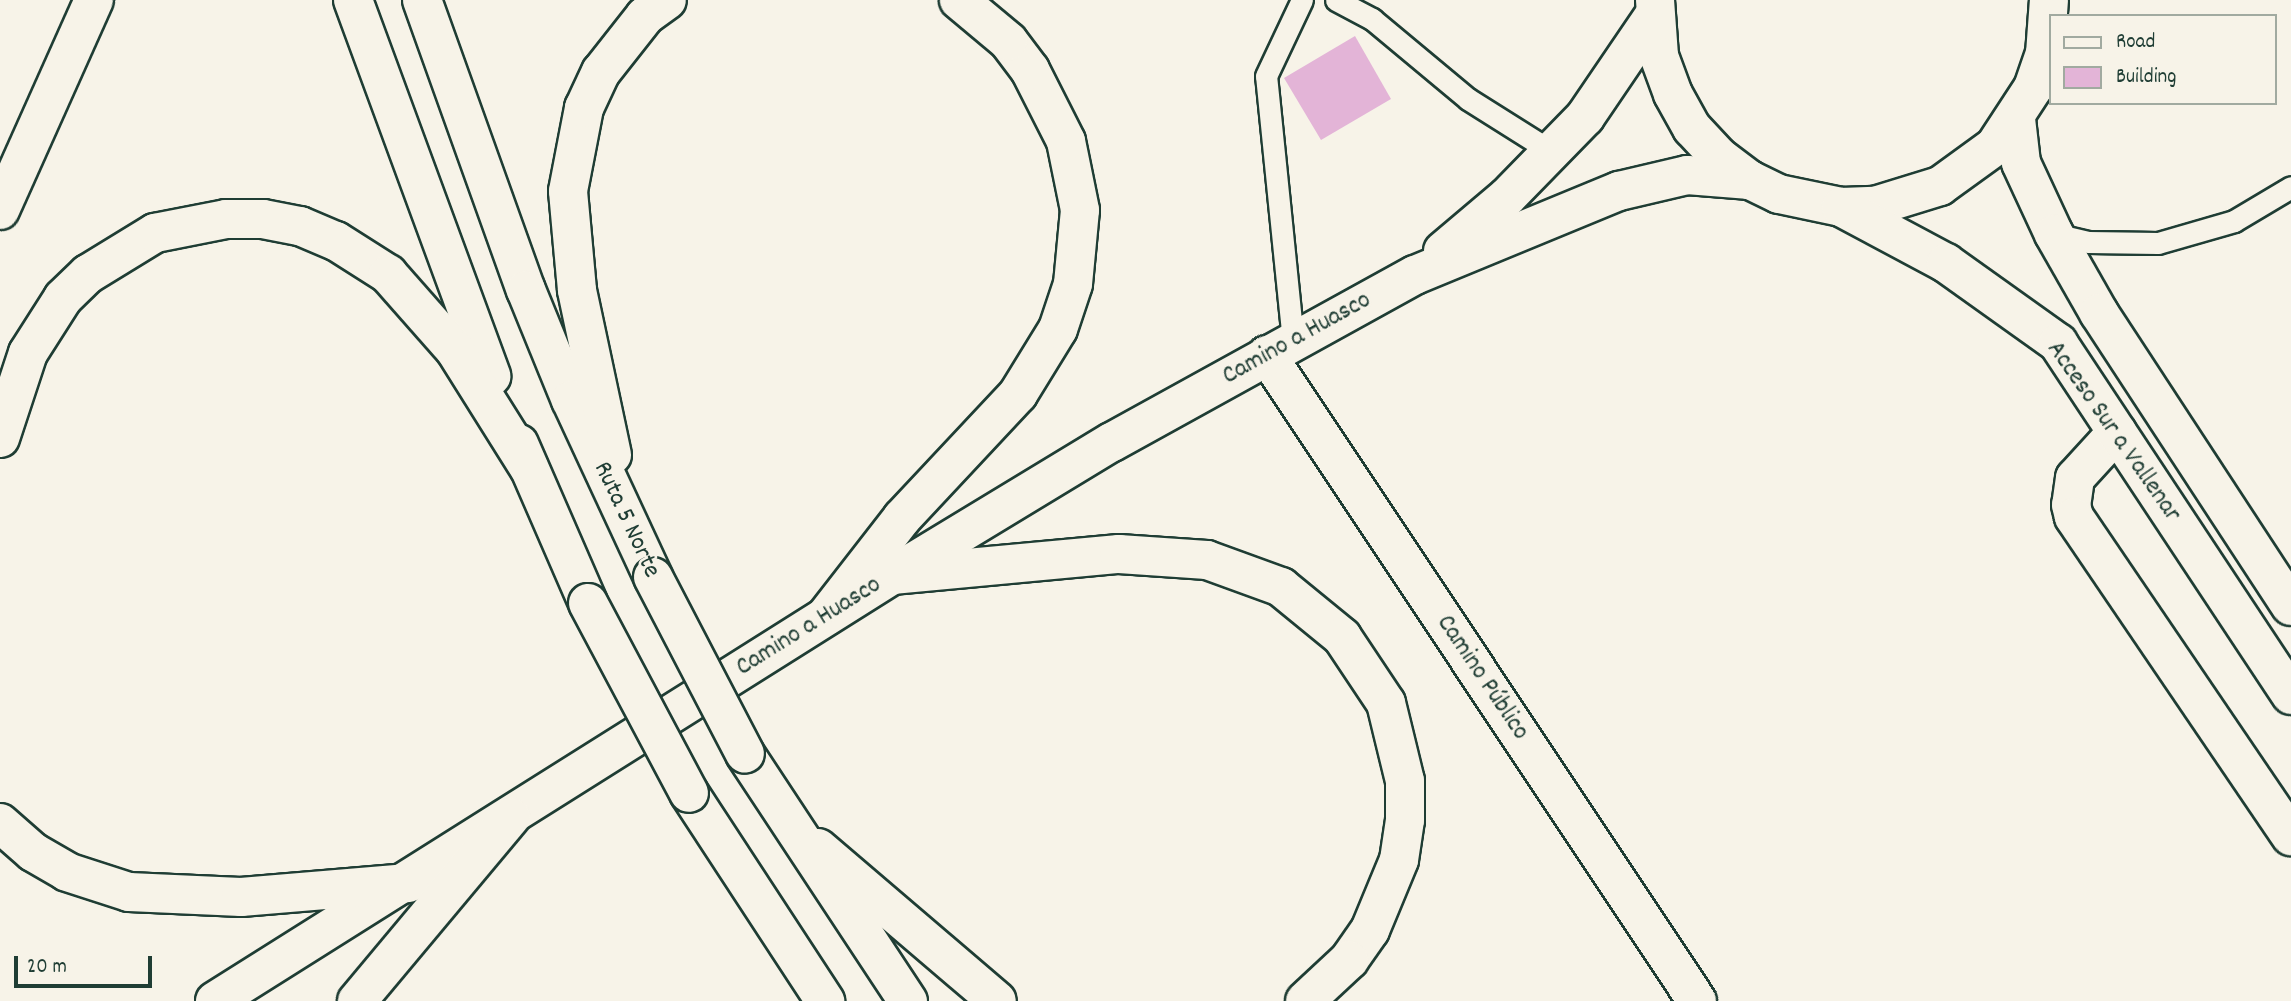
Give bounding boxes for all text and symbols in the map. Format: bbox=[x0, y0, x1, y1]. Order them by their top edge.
legend bbox=[2050, 14, 2277, 105]
text: Road bbox=[2116, 28, 2155, 58]
text: Building bbox=[2116, 63, 2176, 93]
street label: Camino a Huasco bbox=[1217, 285, 1377, 393]
street label: Acceso Sur a Vallenar bbox=[2039, 335, 2187, 529]
street label: Ruta 5 Norte bbox=[586, 457, 666, 583]
street label: Camino a Huasco bbox=[731, 570, 887, 684]
street label: Camino Público bbox=[1429, 609, 1535, 747]
scale bar bbox=[18, 942, 156, 986]
text: 20 m bbox=[27, 953, 67, 983]

